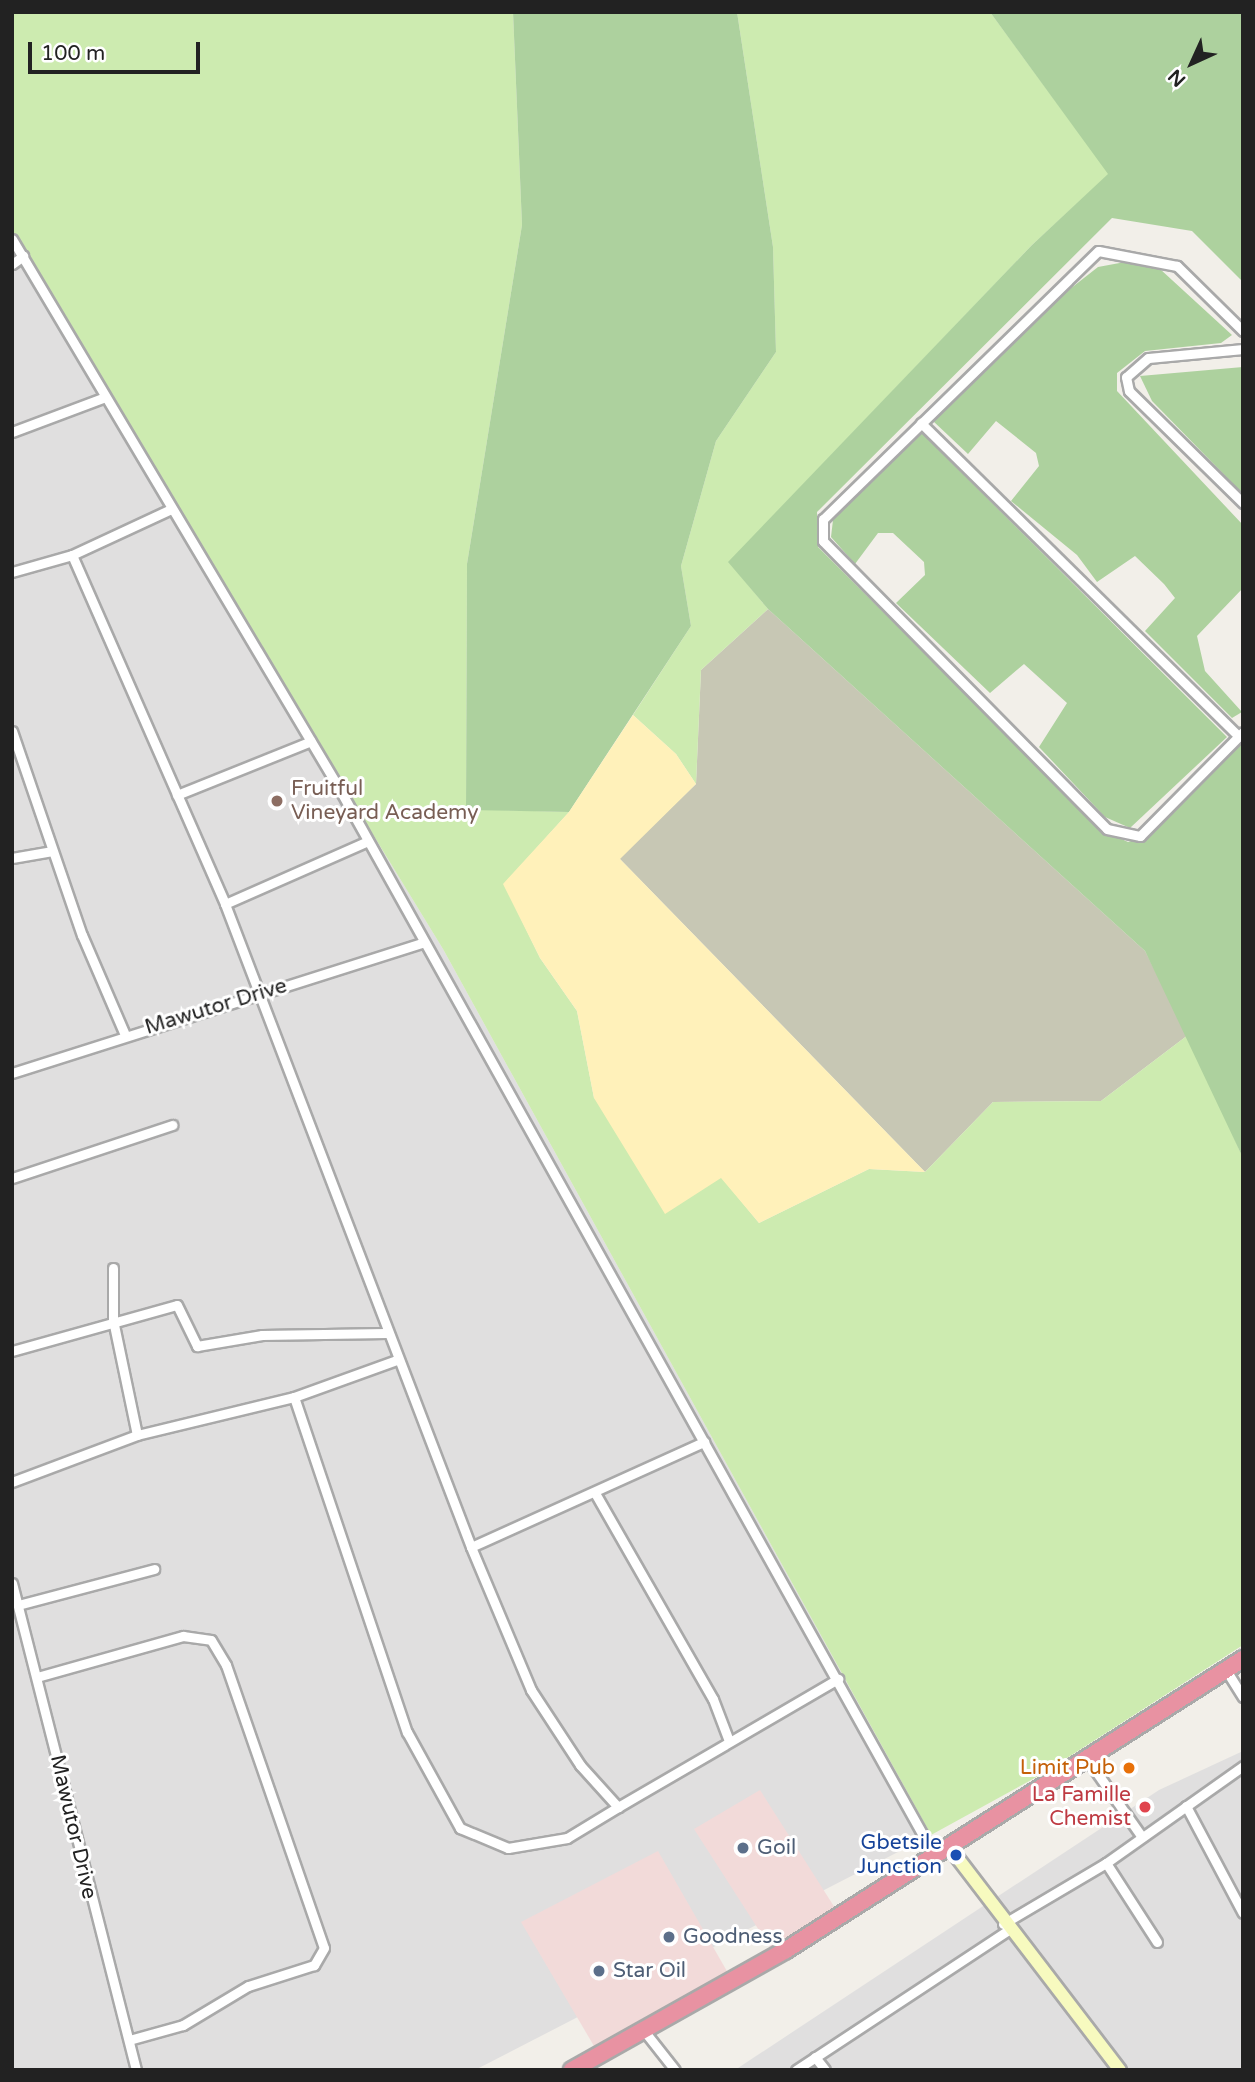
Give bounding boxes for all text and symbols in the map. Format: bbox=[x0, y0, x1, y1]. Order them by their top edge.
scale bar bbox=[32, 28, 203, 72]
north arrow bbox=[1157, 28, 1227, 98]
text: 100 m bbox=[41, 41, 105, 66]
text: N bbox=[1164, 65, 1190, 91]
place label: Fruitful Vineyard Academy bbox=[291, 776, 478, 826]
marker: Fruitful Vineyard Academy bbox=[269, 793, 285, 809]
street label: Mawutor Drive bbox=[142, 973, 290, 1041]
street label: Mawutor Drive bbox=[44, 1752, 102, 1902]
place label: Limit Pub bbox=[1020, 1755, 1115, 1781]
marker: Limit Pub bbox=[1121, 1760, 1137, 1776]
place label: La Famille Chemist bbox=[1032, 1782, 1131, 1832]
marker: La Famille Chemist bbox=[1137, 1799, 1153, 1815]
place label: Gbetsile Junction bbox=[857, 1830, 942, 1880]
place label: Goil bbox=[757, 1835, 796, 1861]
marker: Goil bbox=[735, 1840, 751, 1856]
marker: Gbetsile Junction bbox=[948, 1847, 964, 1863]
place label: Goodness bbox=[683, 1924, 783, 1950]
marker: Goodness bbox=[661, 1929, 677, 1945]
place label: Star Oil bbox=[613, 1958, 686, 1984]
marker: Star Oil bbox=[591, 1963, 607, 1979]

